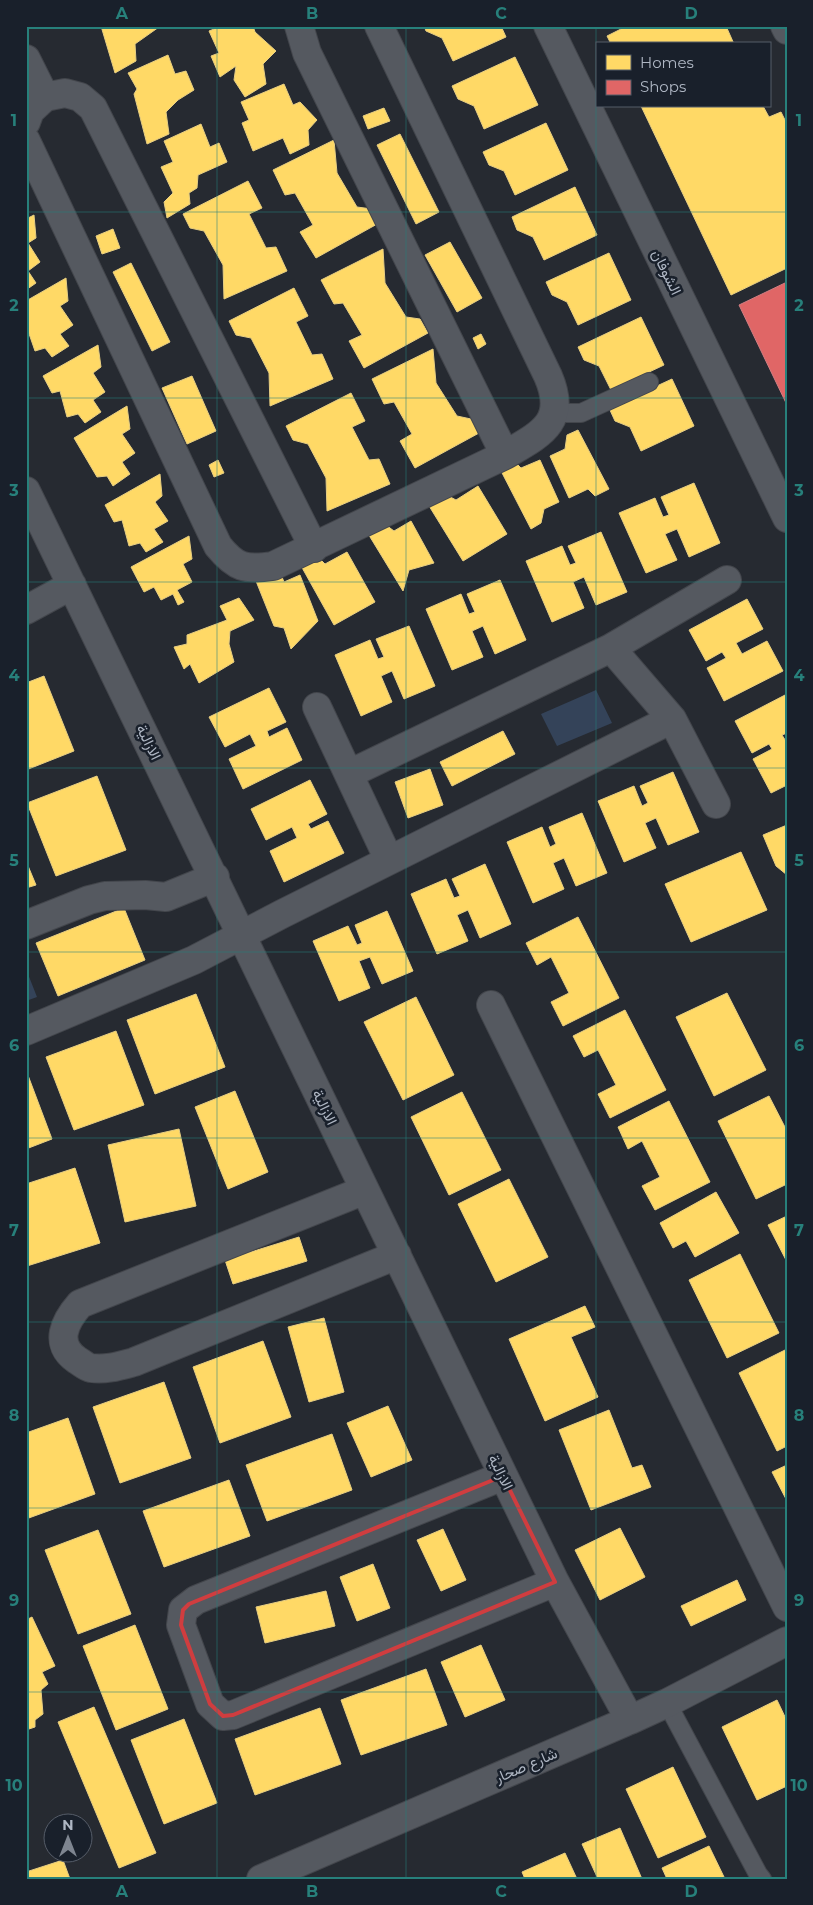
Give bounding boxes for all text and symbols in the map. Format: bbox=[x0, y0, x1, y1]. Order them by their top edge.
text: A bbox=[115, 4, 129, 23]
text: B bbox=[306, 4, 318, 23]
text: C bbox=[495, 4, 507, 23]
text: D bbox=[684, 4, 698, 23]
legend bbox=[596, 42, 770, 108]
text: Homes bbox=[640, 53, 694, 72]
text: Shops bbox=[640, 77, 686, 96]
text: 1 bbox=[11, 111, 17, 130]
text: 1 bbox=[796, 111, 802, 130]
street label: الشوفان bbox=[648, 246, 686, 298]
text: 2 bbox=[9, 296, 19, 315]
text: 2 bbox=[794, 296, 804, 315]
text: 3 bbox=[8, 481, 19, 500]
text: 3 bbox=[793, 481, 804, 500]
text: 4 bbox=[8, 666, 20, 685]
text: 4 bbox=[793, 666, 805, 685]
street label: الازالية bbox=[132, 721, 166, 763]
text: 5 bbox=[9, 851, 19, 870]
text: 5 bbox=[794, 851, 804, 870]
text: 6 bbox=[9, 1036, 19, 1055]
text: 6 bbox=[794, 1036, 804, 1055]
street label: الازالية bbox=[308, 1086, 342, 1128]
text: 7 bbox=[9, 1221, 19, 1240]
text: 7 bbox=[794, 1221, 804, 1240]
text: 8 bbox=[9, 1406, 19, 1425]
text: 8 bbox=[794, 1406, 804, 1425]
street label: الازالية bbox=[484, 1451, 518, 1493]
text: 9 bbox=[9, 1591, 19, 1610]
text: 9 bbox=[794, 1591, 804, 1610]
street label: شارع صحار bbox=[491, 1743, 561, 1789]
text: 10 bbox=[5, 1776, 23, 1795]
text: 10 bbox=[790, 1776, 808, 1795]
north arrow bbox=[42, 1812, 92, 1862]
text: N bbox=[62, 1816, 74, 1834]
text: A bbox=[115, 1882, 129, 1901]
text: B bbox=[306, 1882, 318, 1901]
text: C bbox=[495, 1882, 507, 1901]
text: D bbox=[684, 1882, 698, 1901]

